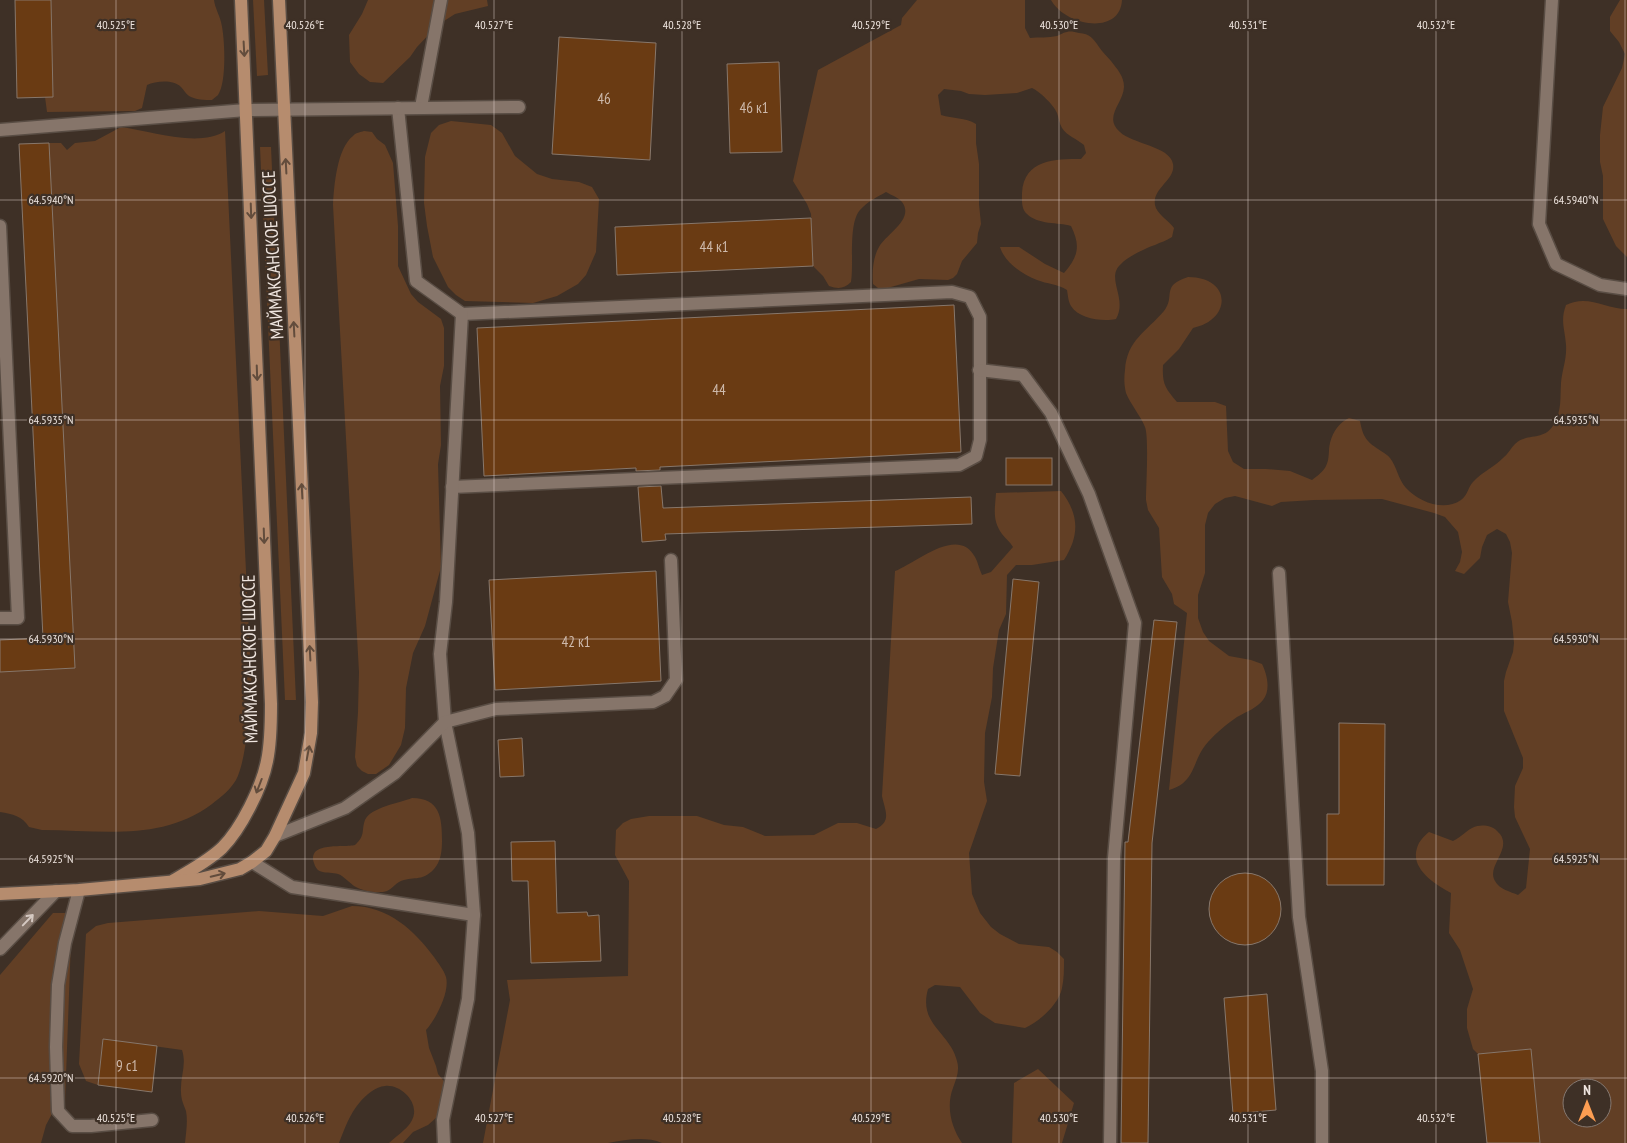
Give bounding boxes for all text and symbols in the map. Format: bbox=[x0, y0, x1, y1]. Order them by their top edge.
text: 40.525°E bbox=[97, 17, 135, 32]
text: 40.526°E bbox=[286, 17, 324, 32]
text: 40.527°E bbox=[475, 17, 513, 32]
text: 40.528°E bbox=[663, 17, 701, 32]
text: 40.529°E bbox=[852, 17, 890, 32]
text: 40.530°E bbox=[1040, 17, 1078, 32]
text: 40.531°E bbox=[1229, 17, 1267, 32]
text: 40.532°E bbox=[1417, 17, 1455, 32]
one-way arrow bbox=[239, 40, 248, 56]
house number: 46 bbox=[597, 89, 611, 108]
house number: 46 к1 bbox=[739, 98, 769, 117]
one-way arrow bbox=[281, 158, 291, 174]
street label: МАЙМАКСАНСКОЕ ШОССЕ bbox=[257, 170, 288, 340]
text: 64.5940°N bbox=[28, 192, 74, 207]
text: 64.5940°N bbox=[1553, 192, 1599, 207]
one-way arrow bbox=[246, 203, 255, 219]
house number: 44 к1 bbox=[699, 237, 729, 256]
one-way arrow bbox=[289, 321, 299, 337]
one-way arrow bbox=[253, 365, 262, 381]
house number: 44 bbox=[712, 380, 726, 399]
text: 64.5935°N bbox=[28, 412, 74, 427]
text: 64.5935°N bbox=[1553, 412, 1599, 427]
one-way arrow bbox=[298, 483, 307, 499]
one-way arrow bbox=[259, 528, 269, 544]
street label: МАЙМАКСАНСКОЕ ШОССЕ bbox=[237, 574, 262, 744]
text: 64.5930°N bbox=[28, 631, 74, 646]
text: 64.5930°N bbox=[1553, 631, 1599, 646]
house number: 42 к1 bbox=[561, 632, 591, 651]
one-way arrow bbox=[306, 645, 315, 661]
one-way arrow bbox=[304, 745, 313, 761]
one-way arrow bbox=[253, 778, 262, 793]
text: 64.5925°N bbox=[28, 851, 74, 866]
text: 64.5925°N bbox=[1553, 851, 1599, 866]
one-way arrow bbox=[209, 870, 225, 879]
one-way arrow bbox=[22, 914, 34, 926]
house number: 9 с1 bbox=[116, 1056, 138, 1075]
text: 64.5920°N bbox=[28, 1070, 74, 1085]
north arrow bbox=[1562, 1078, 1612, 1128]
text: N bbox=[1583, 1081, 1591, 1099]
text: 40.525°E bbox=[97, 1110, 135, 1125]
text: 40.526°E bbox=[286, 1110, 324, 1125]
text: 40.527°E bbox=[475, 1110, 513, 1125]
text: 40.528°E bbox=[663, 1110, 701, 1125]
text: 40.529°E bbox=[852, 1110, 890, 1125]
text: 40.530°E bbox=[1040, 1110, 1078, 1125]
text: 40.531°E bbox=[1229, 1110, 1267, 1125]
text: 40.532°E bbox=[1417, 1110, 1455, 1125]

